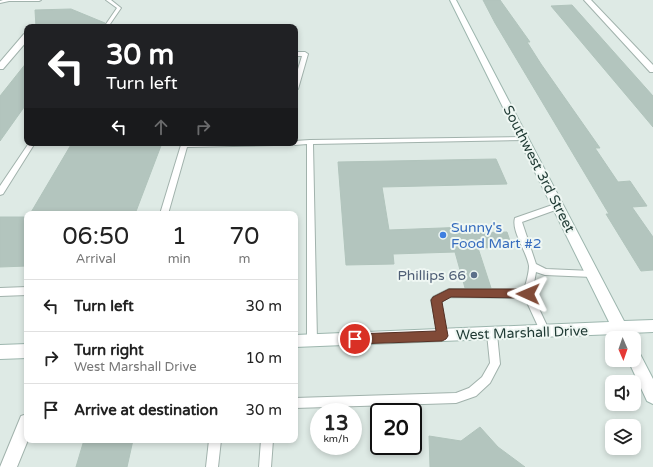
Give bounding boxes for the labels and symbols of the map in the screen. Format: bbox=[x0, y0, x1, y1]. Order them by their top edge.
street label: Southwest 3rd Street bbox=[500, 103, 579, 236]
place label: Sunny's Food Mart #2 bbox=[451, 219, 542, 252]
marker: Sunny's Food Mart #2 bbox=[438, 230, 448, 240]
place label: Phillips 66 bbox=[397, 267, 466, 284]
marker: Phillips 66 bbox=[469, 270, 479, 280]
position arrow bbox=[507, 273, 549, 315]
pin bbox=[338, 322, 372, 356]
street label: West Marshall Drive bbox=[456, 322, 588, 344]
north arrow bbox=[605, 331, 641, 367]
speed limit sign: 20 bbox=[370, 403, 422, 455]

